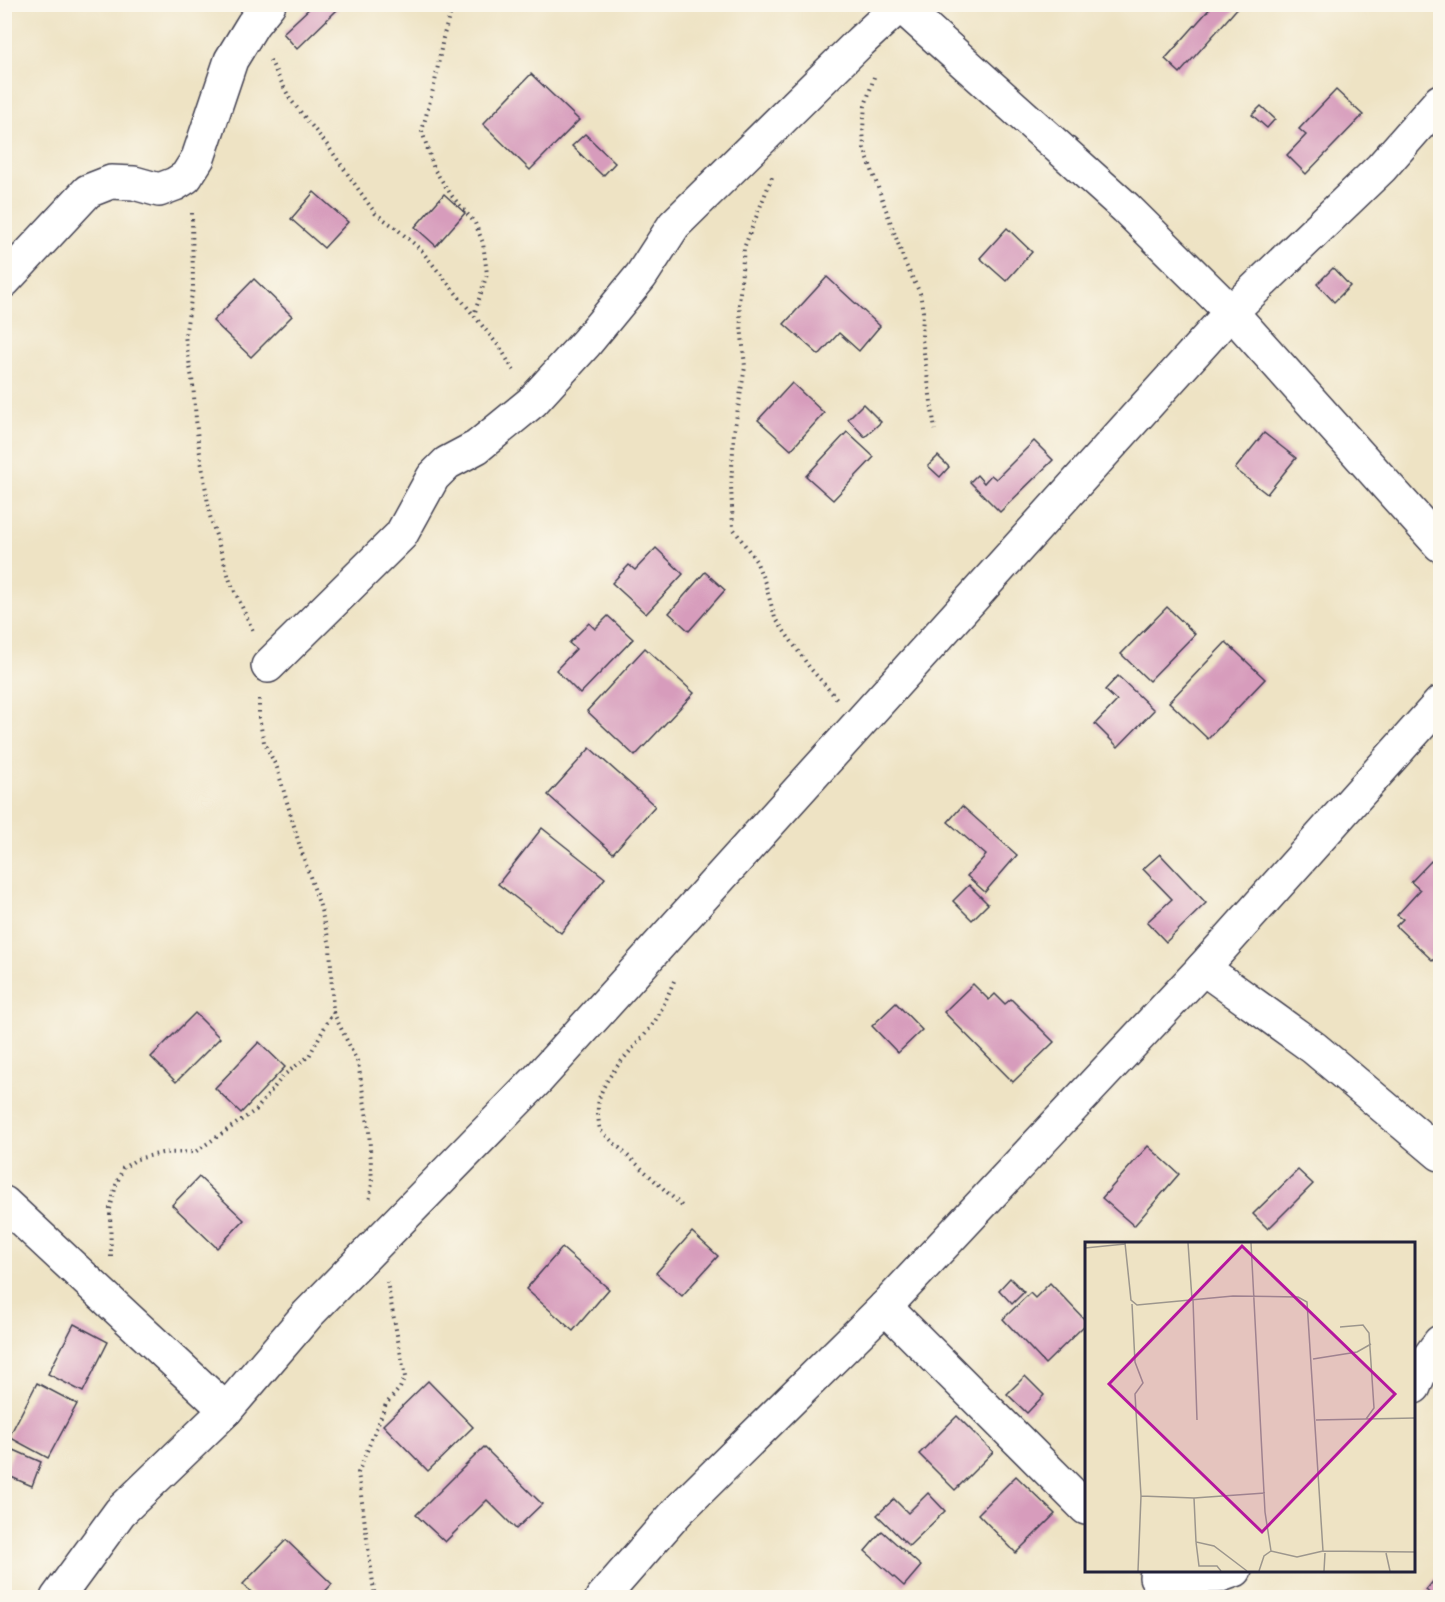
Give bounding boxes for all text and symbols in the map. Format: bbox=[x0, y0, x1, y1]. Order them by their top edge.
inset map bbox=[1085, 1242, 1415, 1572]

